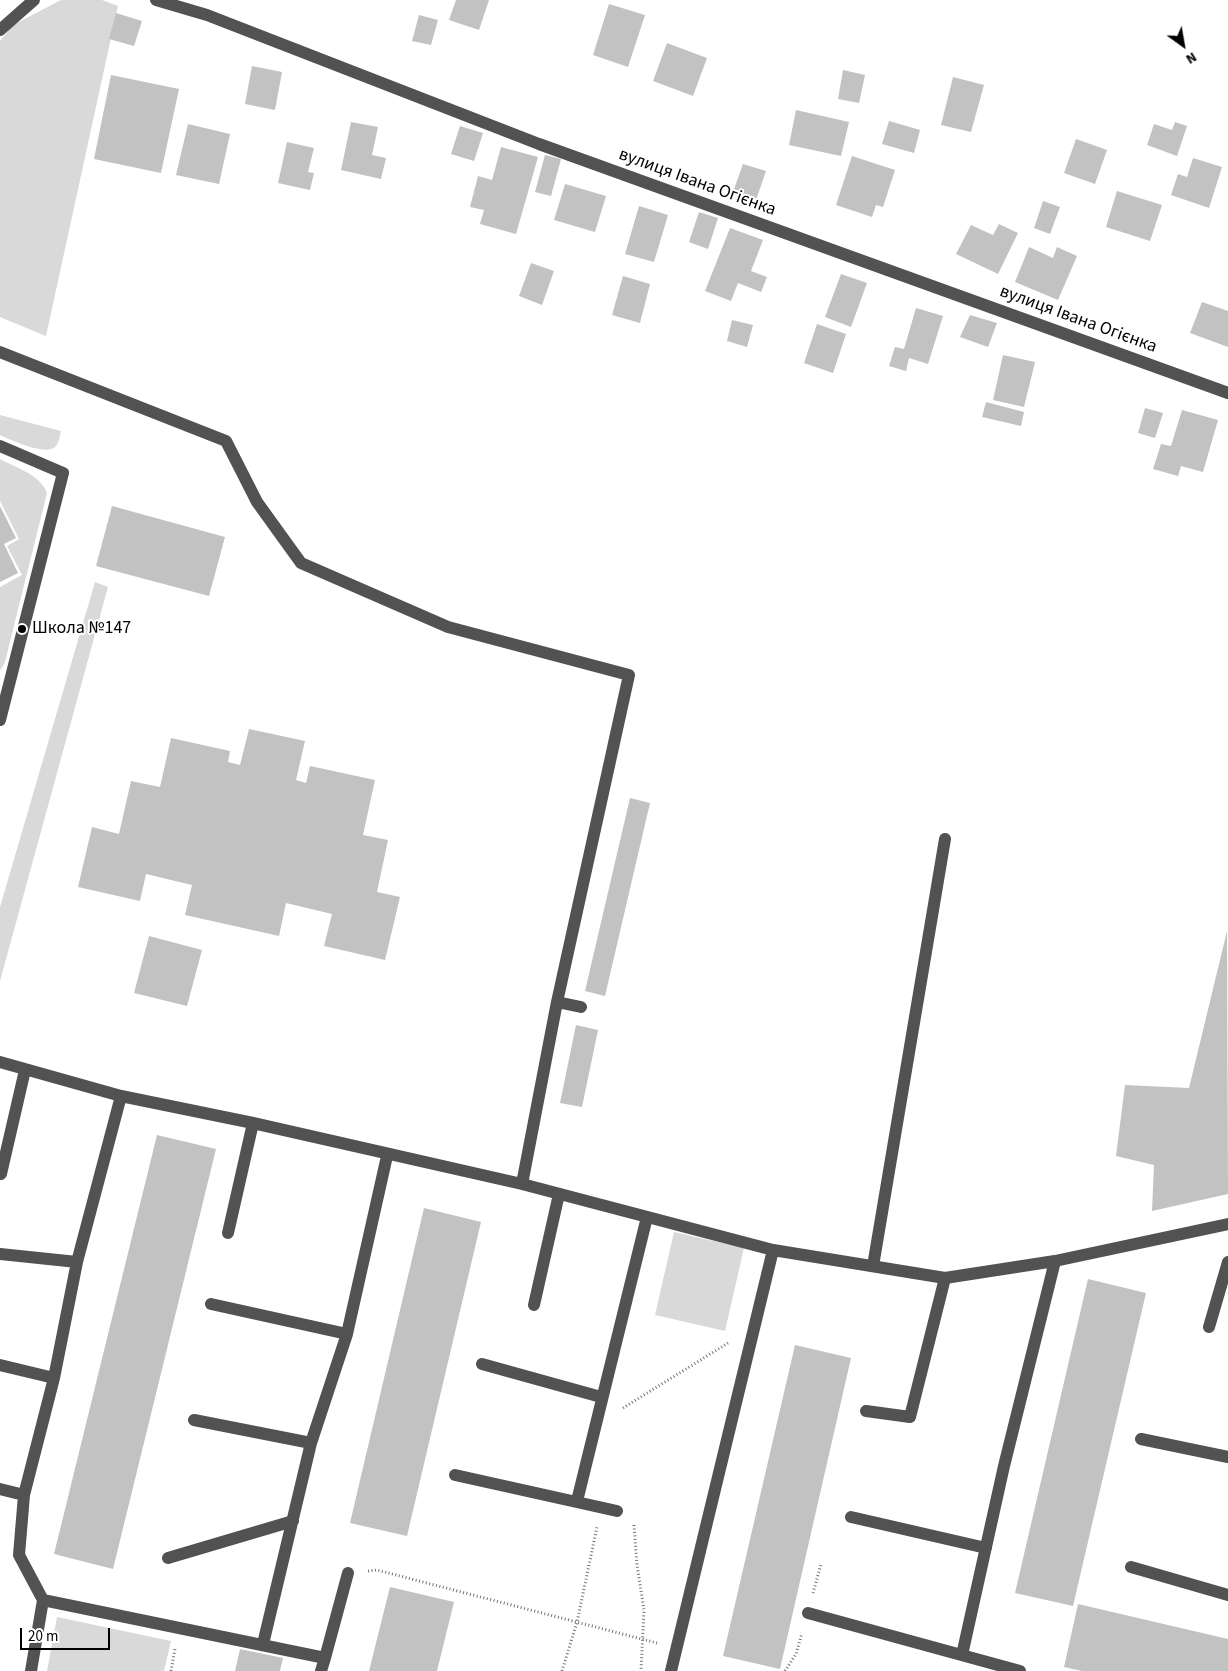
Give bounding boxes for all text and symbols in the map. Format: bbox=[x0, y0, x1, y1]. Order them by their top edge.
north arrow bbox=[1158, 20, 1208, 70]
text: N bbox=[1182, 47, 1200, 69]
street label: вулиця Івана Огієнка bbox=[615, 145, 779, 221]
street label: вулиця Івана Огієнка bbox=[996, 282, 1160, 358]
place label: Школа №147 bbox=[32, 618, 131, 640]
marker: Школа №147 bbox=[16, 623, 28, 635]
scale bar bbox=[22, 1618, 112, 1650]
text: 20 m bbox=[28, 1626, 58, 1647]

